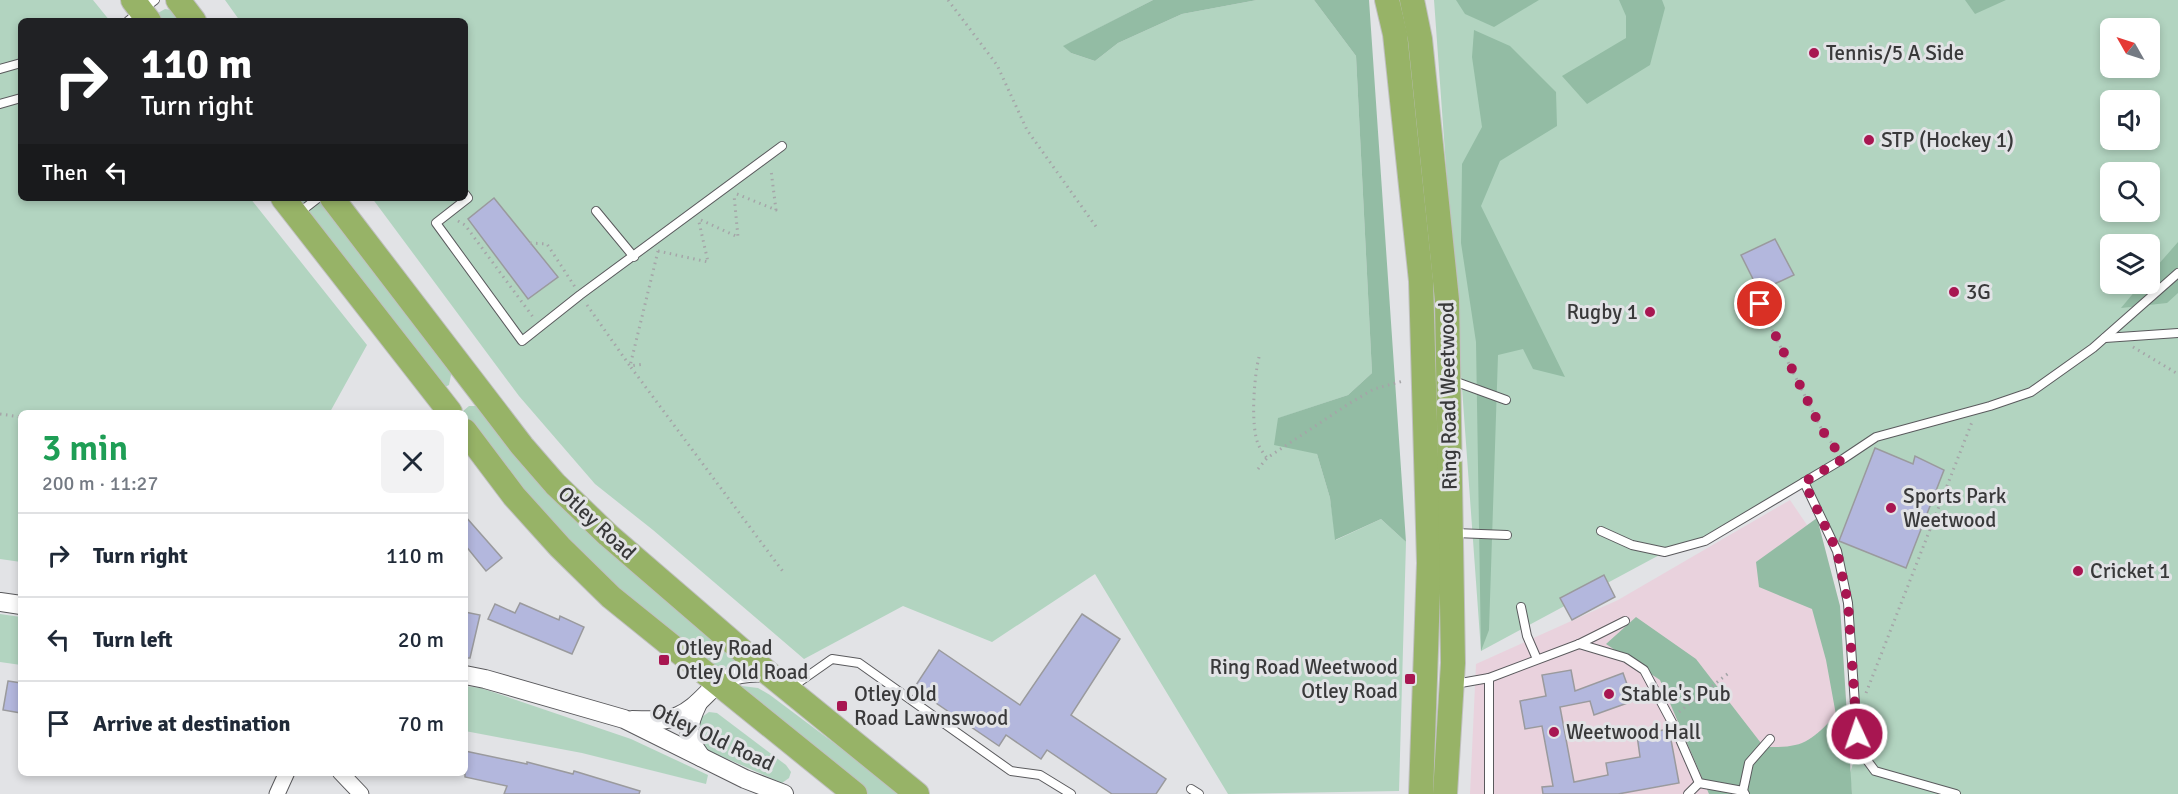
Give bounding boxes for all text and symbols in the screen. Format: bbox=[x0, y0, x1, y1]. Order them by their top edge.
north arrow bbox=[2100, 18, 2160, 78]
map controls bbox=[2100, 18, 2160, 294]
text: 110 m bbox=[141, 39, 252, 90]
place label: Tennis/5 A Side bbox=[1826, 40, 1964, 66]
icon: right bbox=[42, 42, 120, 120]
marker: Tennis/5 A Side bbox=[1807, 46, 1821, 60]
text: Turn right bbox=[141, 90, 254, 123]
button: sound bbox=[2100, 90, 2160, 150]
place label: STP (Hockey 1) bbox=[1881, 127, 2014, 153]
marker: STP (Hockey 1) bbox=[1862, 133, 1876, 147]
icon: left bbox=[100, 156, 133, 189]
text: Then bbox=[42, 159, 88, 186]
button: search bbox=[2100, 162, 2160, 222]
button: layers bbox=[2100, 234, 2160, 294]
pin bbox=[1734, 278, 1785, 329]
place label: 3G bbox=[1966, 279, 1991, 305]
marker: 3G bbox=[1947, 285, 1961, 299]
icon: arrive bbox=[1743, 287, 1776, 320]
place label: Rugby 1 bbox=[1566, 299, 1638, 325]
street label: Ring Road Weetwood bbox=[1433, 302, 1463, 490]
marker: Rugby 1 bbox=[1643, 305, 1657, 319]
text: 3 min bbox=[42, 426, 128, 471]
button: close bbox=[381, 430, 444, 493]
text: 200 m · 11:27 bbox=[42, 471, 158, 496]
street label: Otley Road bbox=[553, 481, 641, 565]
place label: Sports Park Weetwood bbox=[1903, 483, 2007, 533]
marker: Sports Park Weetwood bbox=[1884, 501, 1898, 515]
icon: right bbox=[42, 539, 75, 572]
text: Turn right bbox=[93, 542, 188, 569]
text: 110 m bbox=[386, 542, 444, 569]
place label: Cricket 1 bbox=[2090, 558, 2170, 584]
marker: Cricket 1 bbox=[2071, 564, 2085, 578]
icon: left bbox=[42, 623, 75, 656]
text: Turn left bbox=[93, 626, 173, 653]
text: 20 m bbox=[398, 626, 444, 653]
place label: Otley Road Otley Old Road bbox=[676, 635, 808, 685]
marker: Otley Road Otley Old Road bbox=[657, 653, 671, 667]
place label: Ring Road Weetwood Otley Road bbox=[1210, 654, 1398, 704]
marker: Ring Road Weetwood Otley Road bbox=[1403, 672, 1417, 686]
place label: Otley Old Road Lawnswood bbox=[854, 681, 1008, 731]
place label: Stable's Pub bbox=[1621, 681, 1731, 707]
marker: Stable's Pub bbox=[1602, 687, 1616, 701]
street label: Otley Old Road bbox=[648, 697, 778, 777]
marker: Otley Old Road Lawnswood bbox=[835, 699, 849, 713]
position arrow bbox=[1825, 702, 1889, 766]
icon: arrive bbox=[42, 707, 75, 740]
text: Arrive at destination bbox=[93, 710, 290, 737]
text: 70 m bbox=[398, 710, 444, 737]
place label: Weetwood Hall bbox=[1566, 719, 1701, 745]
marker: Weetwood Hall bbox=[1547, 725, 1561, 739]

